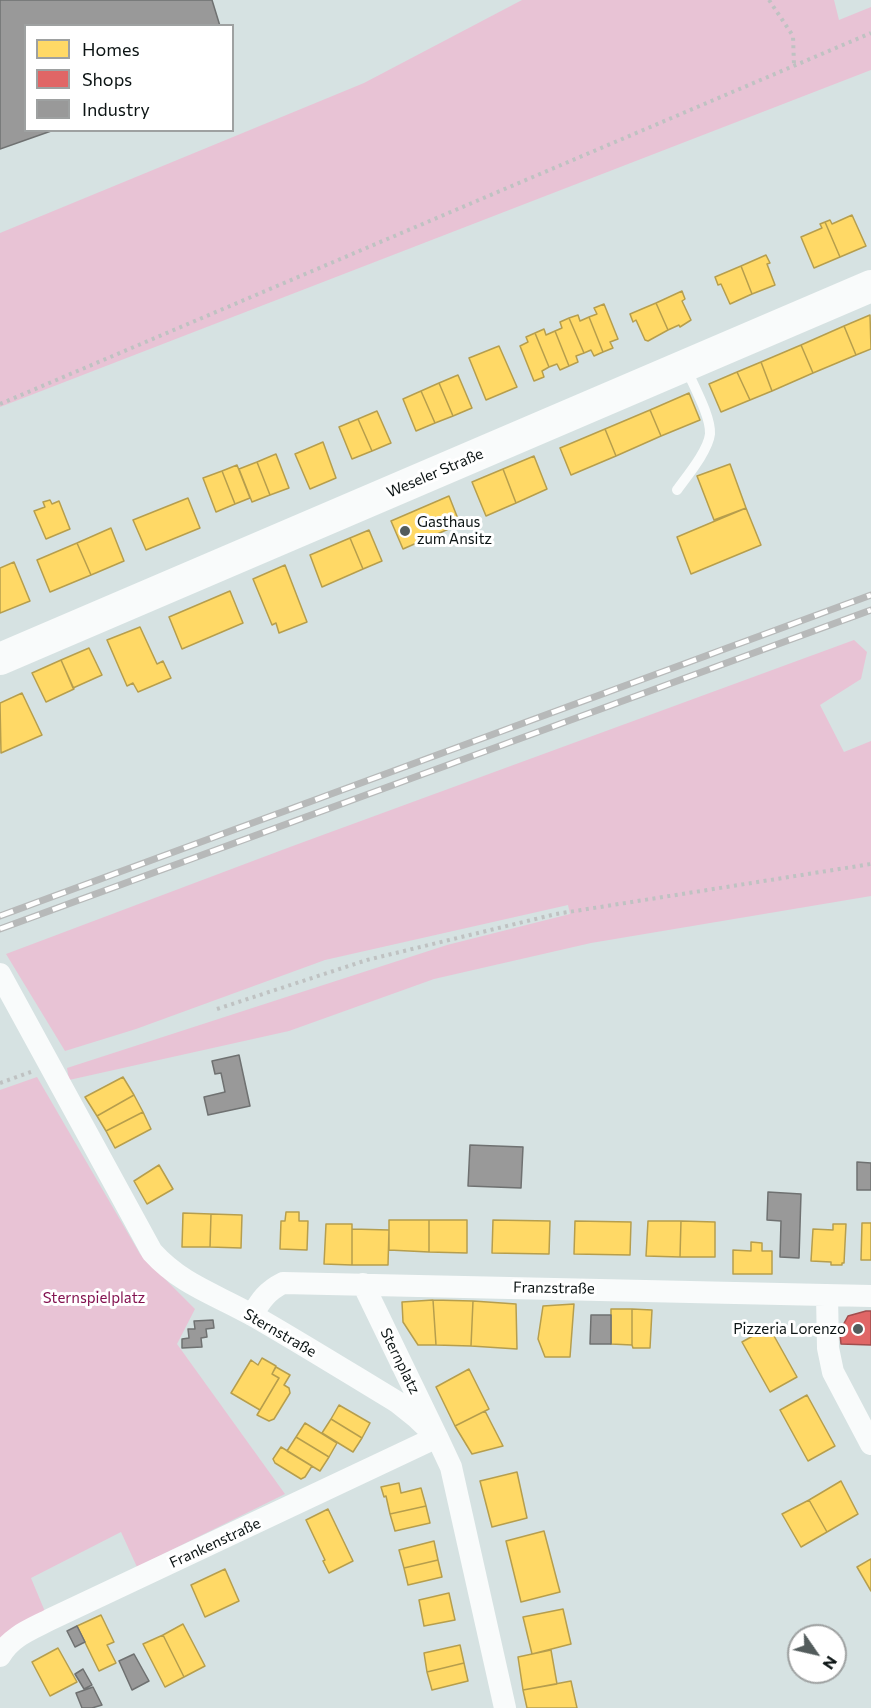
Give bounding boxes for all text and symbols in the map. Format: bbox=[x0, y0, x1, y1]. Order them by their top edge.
legend bbox=[24, 24, 234, 132]
text: Homes bbox=[82, 38, 140, 60]
text: Shops bbox=[82, 68, 132, 90]
text: Industry bbox=[82, 98, 150, 120]
street label: Weseler Straße bbox=[384, 445, 486, 501]
place label: Gasthaus zum Ansitz bbox=[417, 513, 492, 548]
marker: Gasthaus zum Ansitz bbox=[398, 524, 412, 538]
street label: Franzstraße bbox=[513, 1278, 595, 1298]
park label: Sternspielplatz bbox=[43, 1289, 145, 1307]
street label: Sternstraße bbox=[241, 1305, 319, 1361]
place label: Pizzeria Lorenzo bbox=[733, 1320, 846, 1338]
marker: Pizzeria Lorenzo bbox=[851, 1322, 865, 1336]
street label: Sternplatz bbox=[376, 1325, 424, 1397]
street label: Frankenstraße bbox=[167, 1514, 263, 1572]
north arrow bbox=[787, 1624, 847, 1684]
text: N bbox=[819, 1653, 842, 1674]

